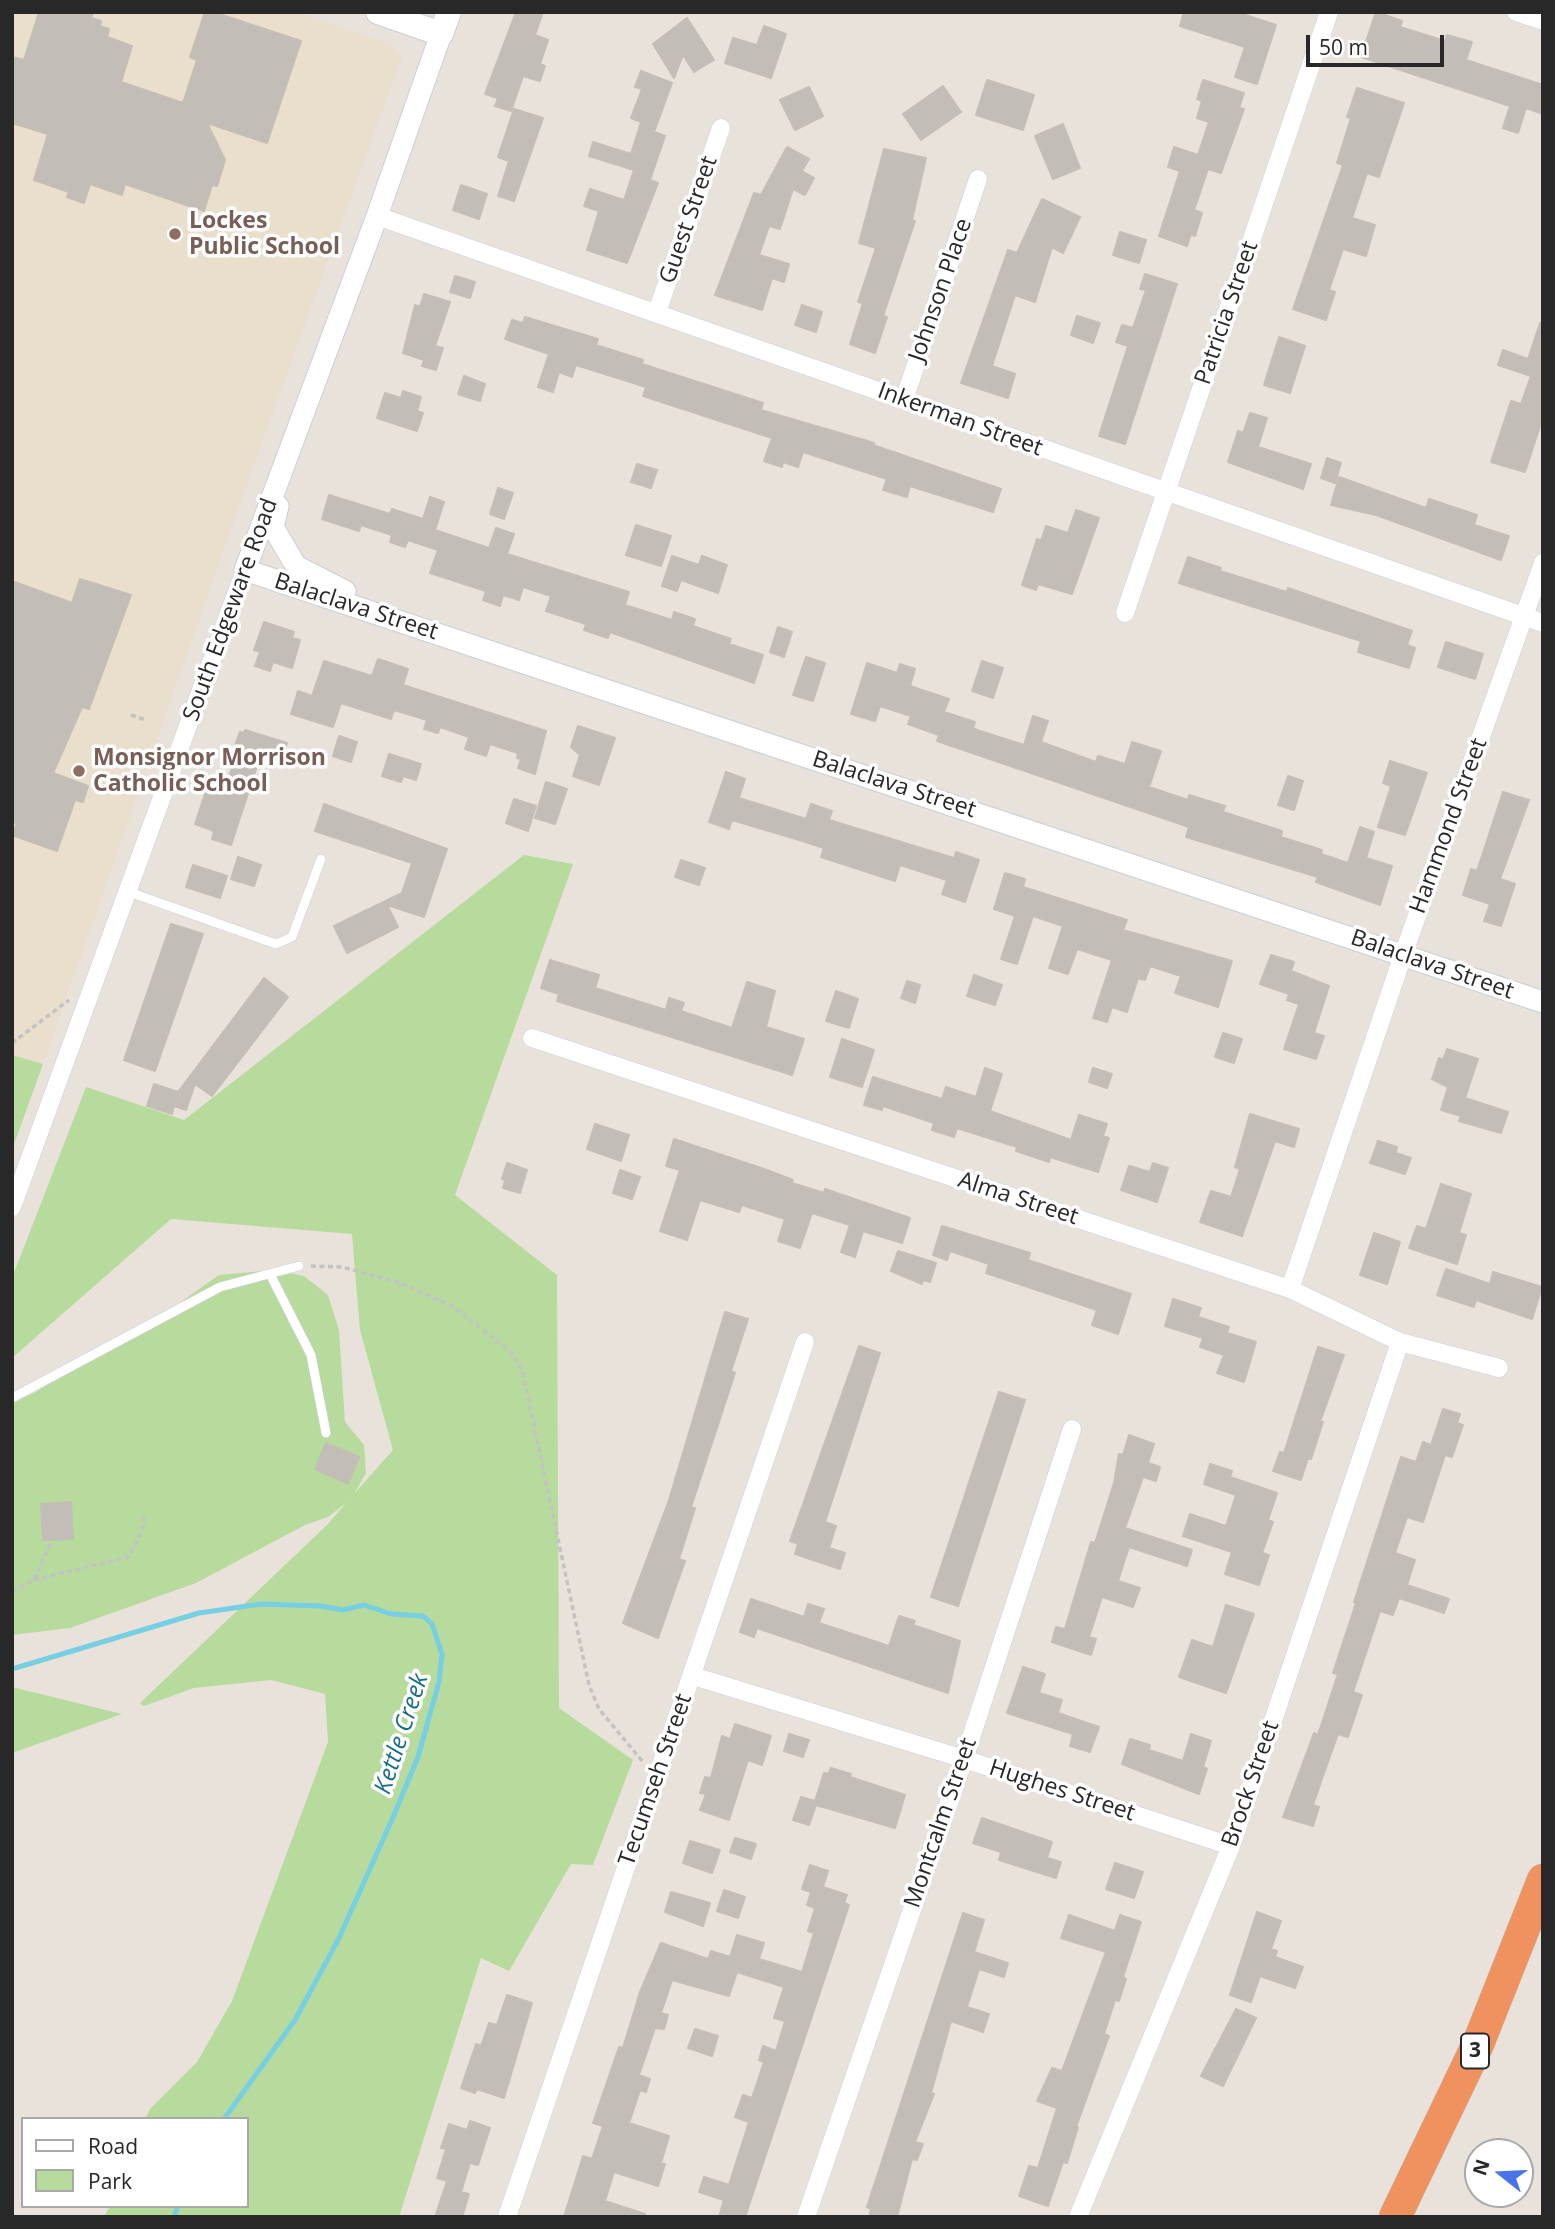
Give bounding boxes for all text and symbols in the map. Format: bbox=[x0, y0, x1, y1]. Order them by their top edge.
scale bar bbox=[1310, 21, 1448, 65]
text: 50 m bbox=[1319, 33, 1368, 61]
street label: Guest Street bbox=[654, 153, 724, 287]
place label: Lockes Public School bbox=[189, 207, 340, 261]
street label: Johnson Place bbox=[904, 215, 978, 365]
marker: Lockes Public School bbox=[167, 226, 183, 242]
street label: Patricia Street bbox=[1190, 238, 1264, 388]
street label: Inkerman Street bbox=[874, 377, 1046, 463]
street label: South Edgeware Road bbox=[178, 495, 284, 725]
street label: Balaclava Street bbox=[271, 568, 441, 646]
street label: Hammond Street bbox=[1404, 735, 1494, 917]
place label: Monsignor Morrison Catholic School bbox=[93, 744, 326, 798]
street label: Balaclava Street bbox=[809, 746, 979, 824]
marker: Monsignor Morrison Catholic School bbox=[71, 763, 87, 779]
street label: Balaclava Street bbox=[1347, 924, 1517, 1006]
street label: Alma Street bbox=[954, 1167, 1082, 1231]
water label: Kettle Creek bbox=[369, 1670, 435, 1798]
street label: Tecumseh Street bbox=[614, 1690, 698, 1870]
street label: Brock Street bbox=[1217, 1717, 1285, 1851]
street label: Montcalm Street bbox=[899, 1734, 983, 1912]
street label: Hughes Street bbox=[986, 1754, 1138, 1828]
road number: 3 bbox=[1461, 2034, 1489, 2068]
legend bbox=[21, 2117, 248, 2208]
text: Road bbox=[88, 2132, 138, 2160]
north arrow bbox=[1464, 2138, 1534, 2208]
text: N bbox=[1466, 2156, 1496, 2179]
text: Park bbox=[88, 2167, 132, 2195]

